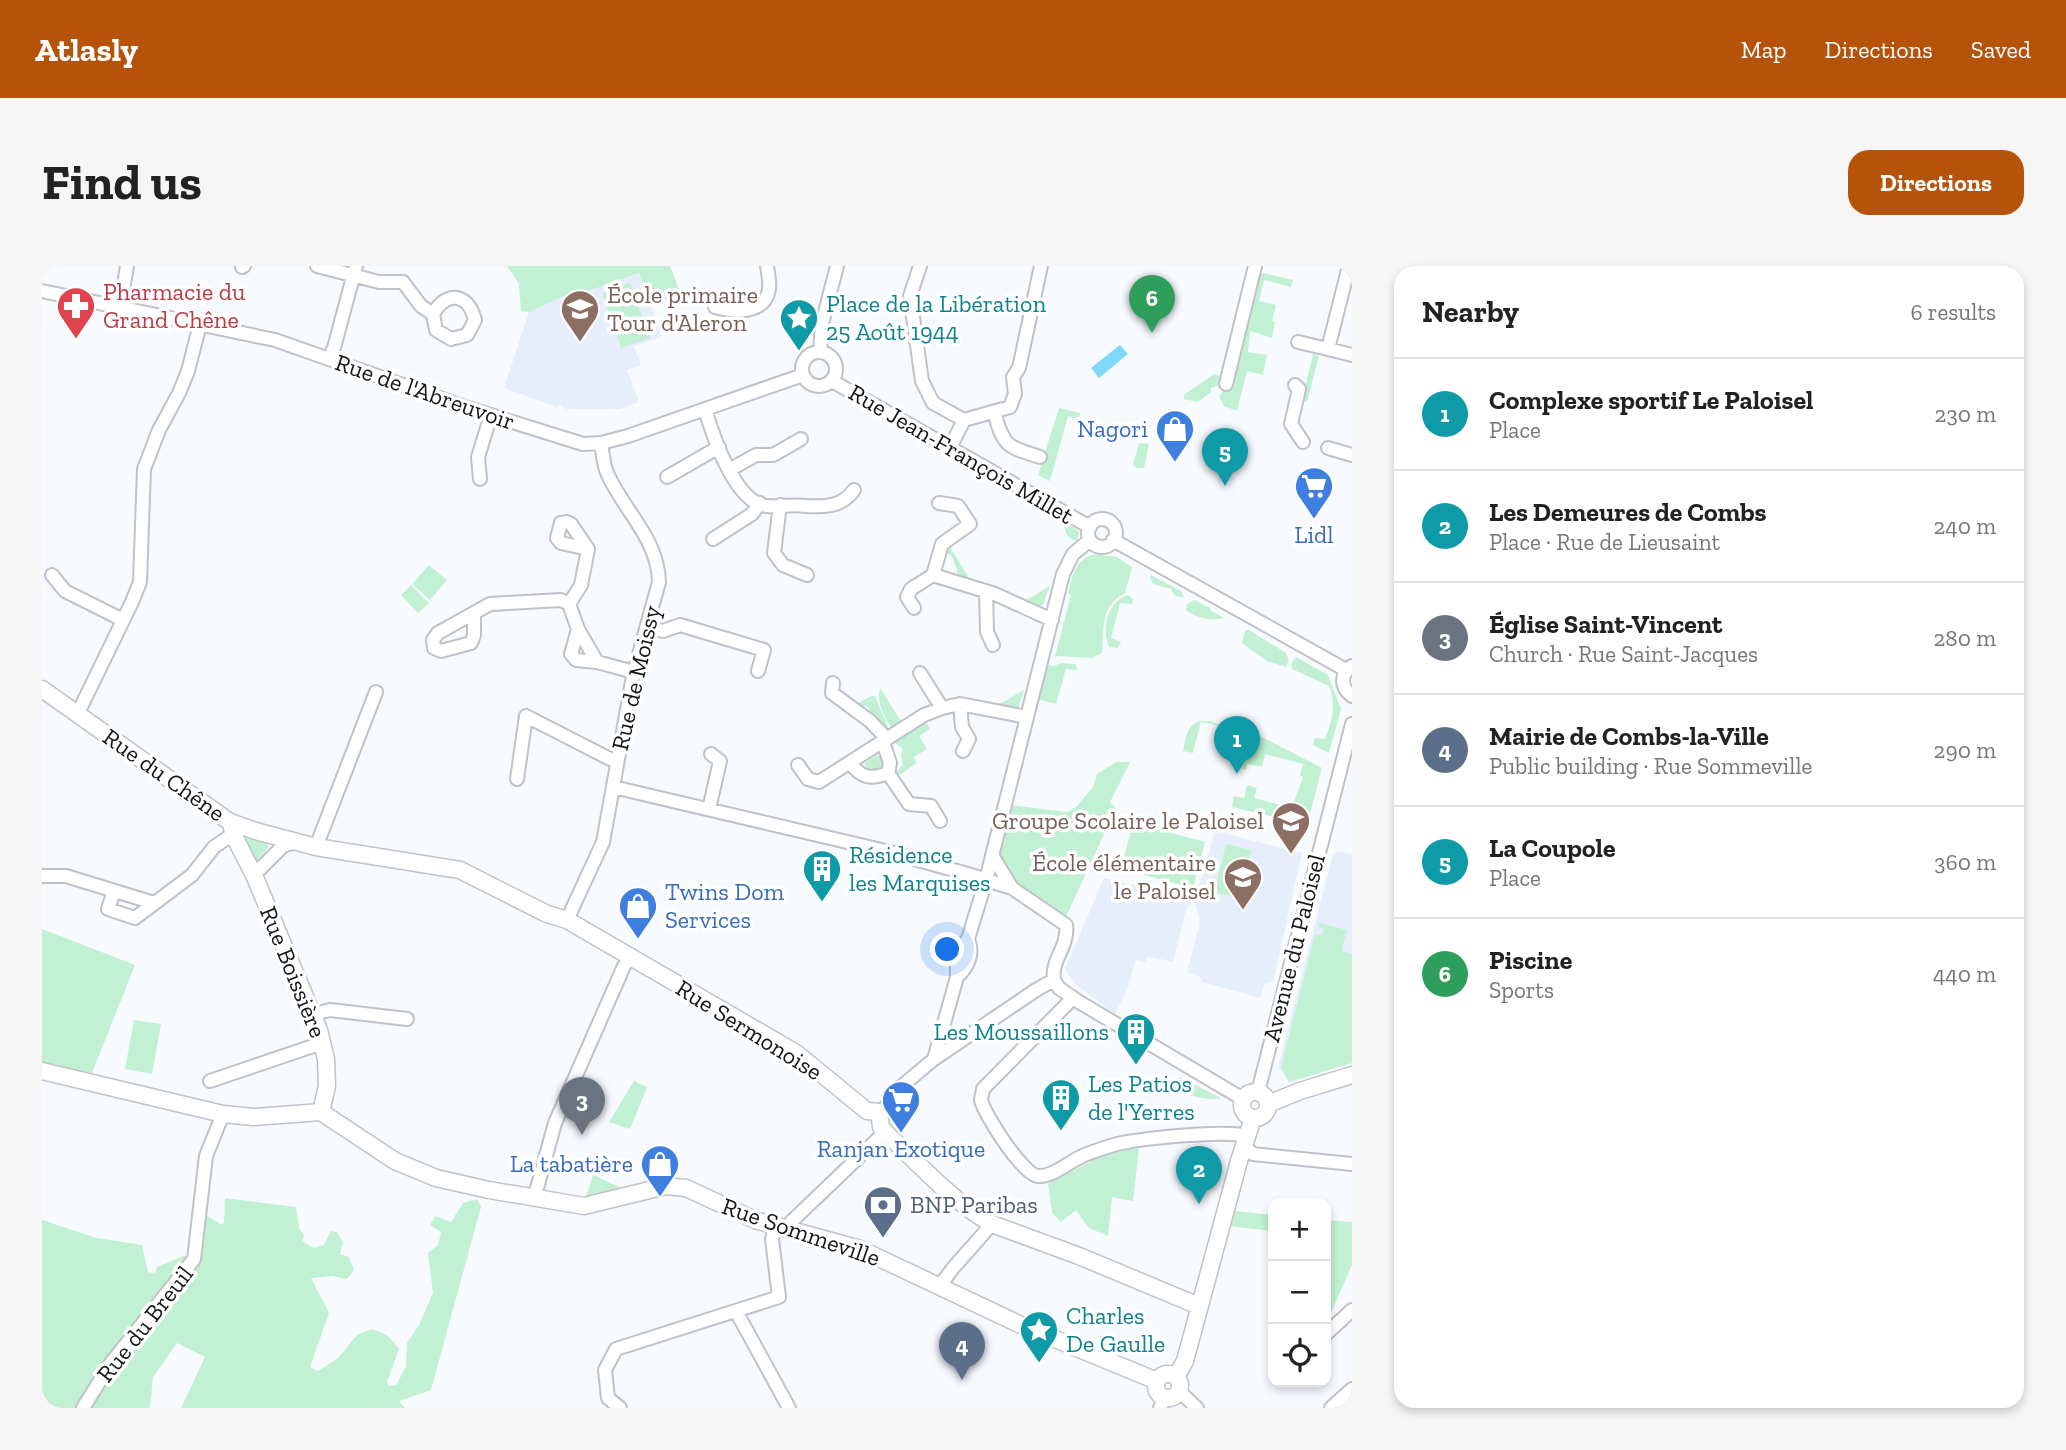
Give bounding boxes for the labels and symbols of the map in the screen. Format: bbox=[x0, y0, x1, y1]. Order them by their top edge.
pin: 6 bbox=[1129, 275, 1175, 333]
place label: Pharmacie du Grand Chêne bbox=[103, 277, 246, 334]
place label: École primaire Tour d'Aleron bbox=[607, 280, 758, 337]
pharmacy icon: Pharmacie du Grand Chêne bbox=[55, 285, 97, 340]
school or university icon: École primaire Tour d'Aleron bbox=[559, 288, 601, 343]
place label: Place de la Libération 25 Août 1944 bbox=[826, 289, 1046, 346]
place icon: Place de la Libération 25 Août 1944 bbox=[778, 297, 820, 352]
street label: Rue de l'Abreuvoir bbox=[332, 347, 519, 436]
street label: Rue Jean-François Millet bbox=[844, 377, 1079, 530]
shop icon: Nagori bbox=[1154, 408, 1196, 463]
place label: Nagori bbox=[1077, 414, 1148, 443]
pin: 5 bbox=[1202, 428, 1248, 486]
supermarket icon: Lidl bbox=[1293, 465, 1335, 520]
place label: Lidl bbox=[1294, 520, 1334, 549]
street label: Rue de Moissy bbox=[605, 602, 666, 753]
pin: 1 bbox=[1214, 716, 1260, 774]
street label: Rue du Chêne bbox=[98, 722, 231, 827]
school or university icon: Groupe Scolaire le Paloisel bbox=[1270, 800, 1312, 855]
place label: Groupe Scolaire le Paloisel bbox=[992, 806, 1264, 835]
place label: Résidence les Marquises bbox=[849, 840, 991, 897]
building icon: Résidence les Marquises bbox=[801, 848, 843, 903]
place label: École élémentaire le Paloisel bbox=[1032, 848, 1216, 905]
street label: Avenue du Paloisel bbox=[1256, 851, 1331, 1045]
school or university icon: École élémentaire le Paloisel bbox=[1222, 856, 1264, 911]
place label: Twins Dom Services bbox=[665, 877, 785, 934]
shop icon: Twins Dom Services bbox=[617, 885, 659, 940]
street label: Rue Boissière bbox=[254, 902, 333, 1042]
your location bbox=[930, 932, 964, 966]
street label: Rue Sermonoise bbox=[671, 973, 828, 1086]
building icon: Les Moussaillons bbox=[1115, 1011, 1157, 1066]
place label: Les Moussaillons bbox=[934, 1017, 1109, 1046]
place label: Les Patios de l'Yerres bbox=[1088, 1069, 1195, 1126]
pin: 3 bbox=[559, 1077, 605, 1135]
building icon: Les Patios de l'Yerres bbox=[1040, 1077, 1082, 1132]
supermarket icon: Ranjan Exotique bbox=[880, 1079, 922, 1134]
place label: Ranjan Exotique bbox=[817, 1134, 985, 1163]
shop icon: La tabatière bbox=[639, 1143, 681, 1198]
pin: 2 bbox=[1176, 1146, 1222, 1204]
place label: La tabatière bbox=[510, 1149, 633, 1178]
bank icon: BNP Paribas bbox=[862, 1184, 904, 1239]
place label: BNP Paribas bbox=[910, 1190, 1038, 1219]
street label: Rue Sommeville bbox=[718, 1191, 884, 1272]
street label: Rue du Breuil bbox=[90, 1260, 199, 1388]
place label: Charles De Gaulle bbox=[1066, 1301, 1165, 1358]
place icon: Charles De Gaulle bbox=[1018, 1309, 1060, 1364]
pin: 4 bbox=[939, 1322, 985, 1380]

